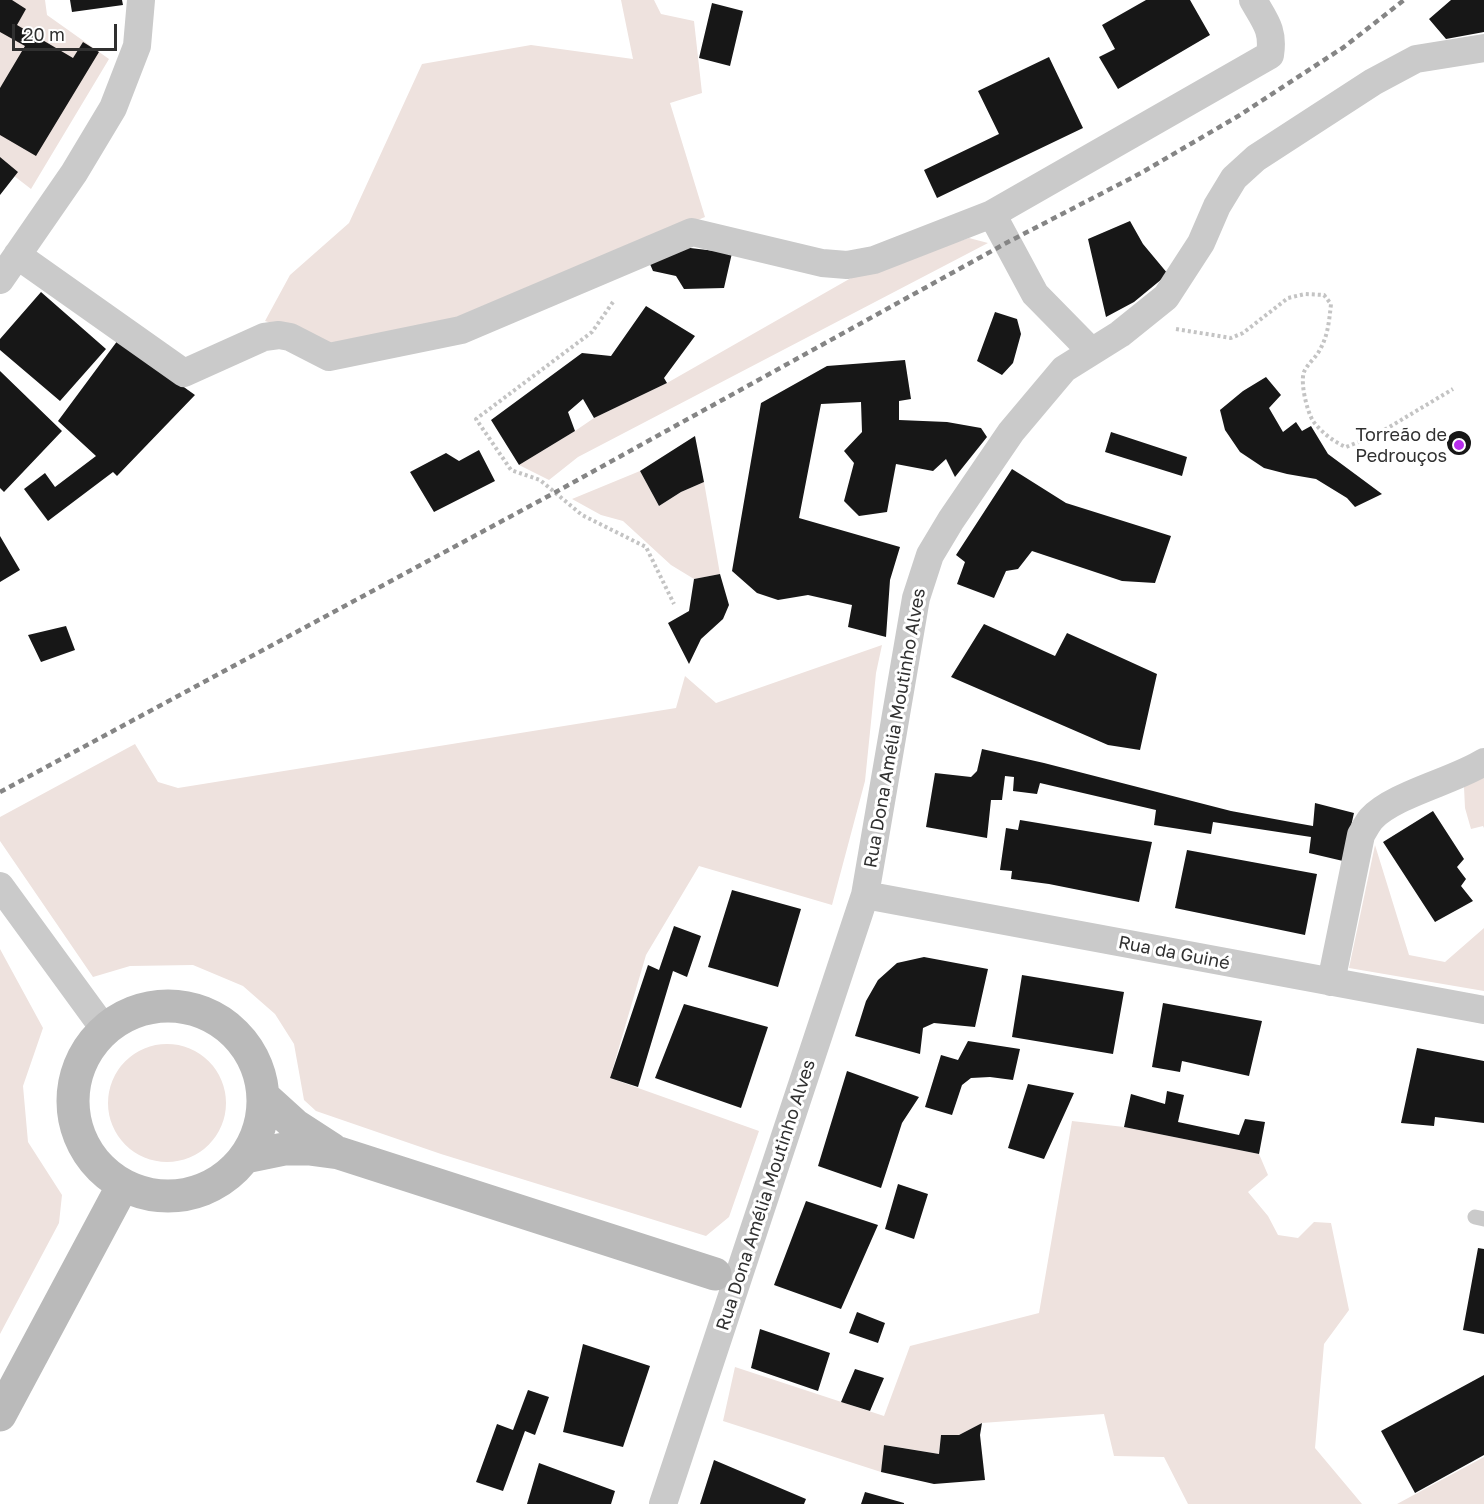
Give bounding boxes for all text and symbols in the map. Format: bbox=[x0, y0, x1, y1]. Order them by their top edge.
scale bar bbox=[15, 12, 120, 50]
text: 20 m bbox=[23, 23, 65, 45]
place label: Torreão de Pedrouços bbox=[1355, 424, 1447, 466]
marker: Torreão de Pedrouços bbox=[1452, 438, 1466, 452]
street label: Rua Dona Amélia Moutinho Alves bbox=[860, 586, 930, 870]
street label: Rua da Guiné bbox=[1116, 932, 1232, 974]
street label: Rua Dona Amélia Moutinho Alves bbox=[712, 1057, 820, 1333]

